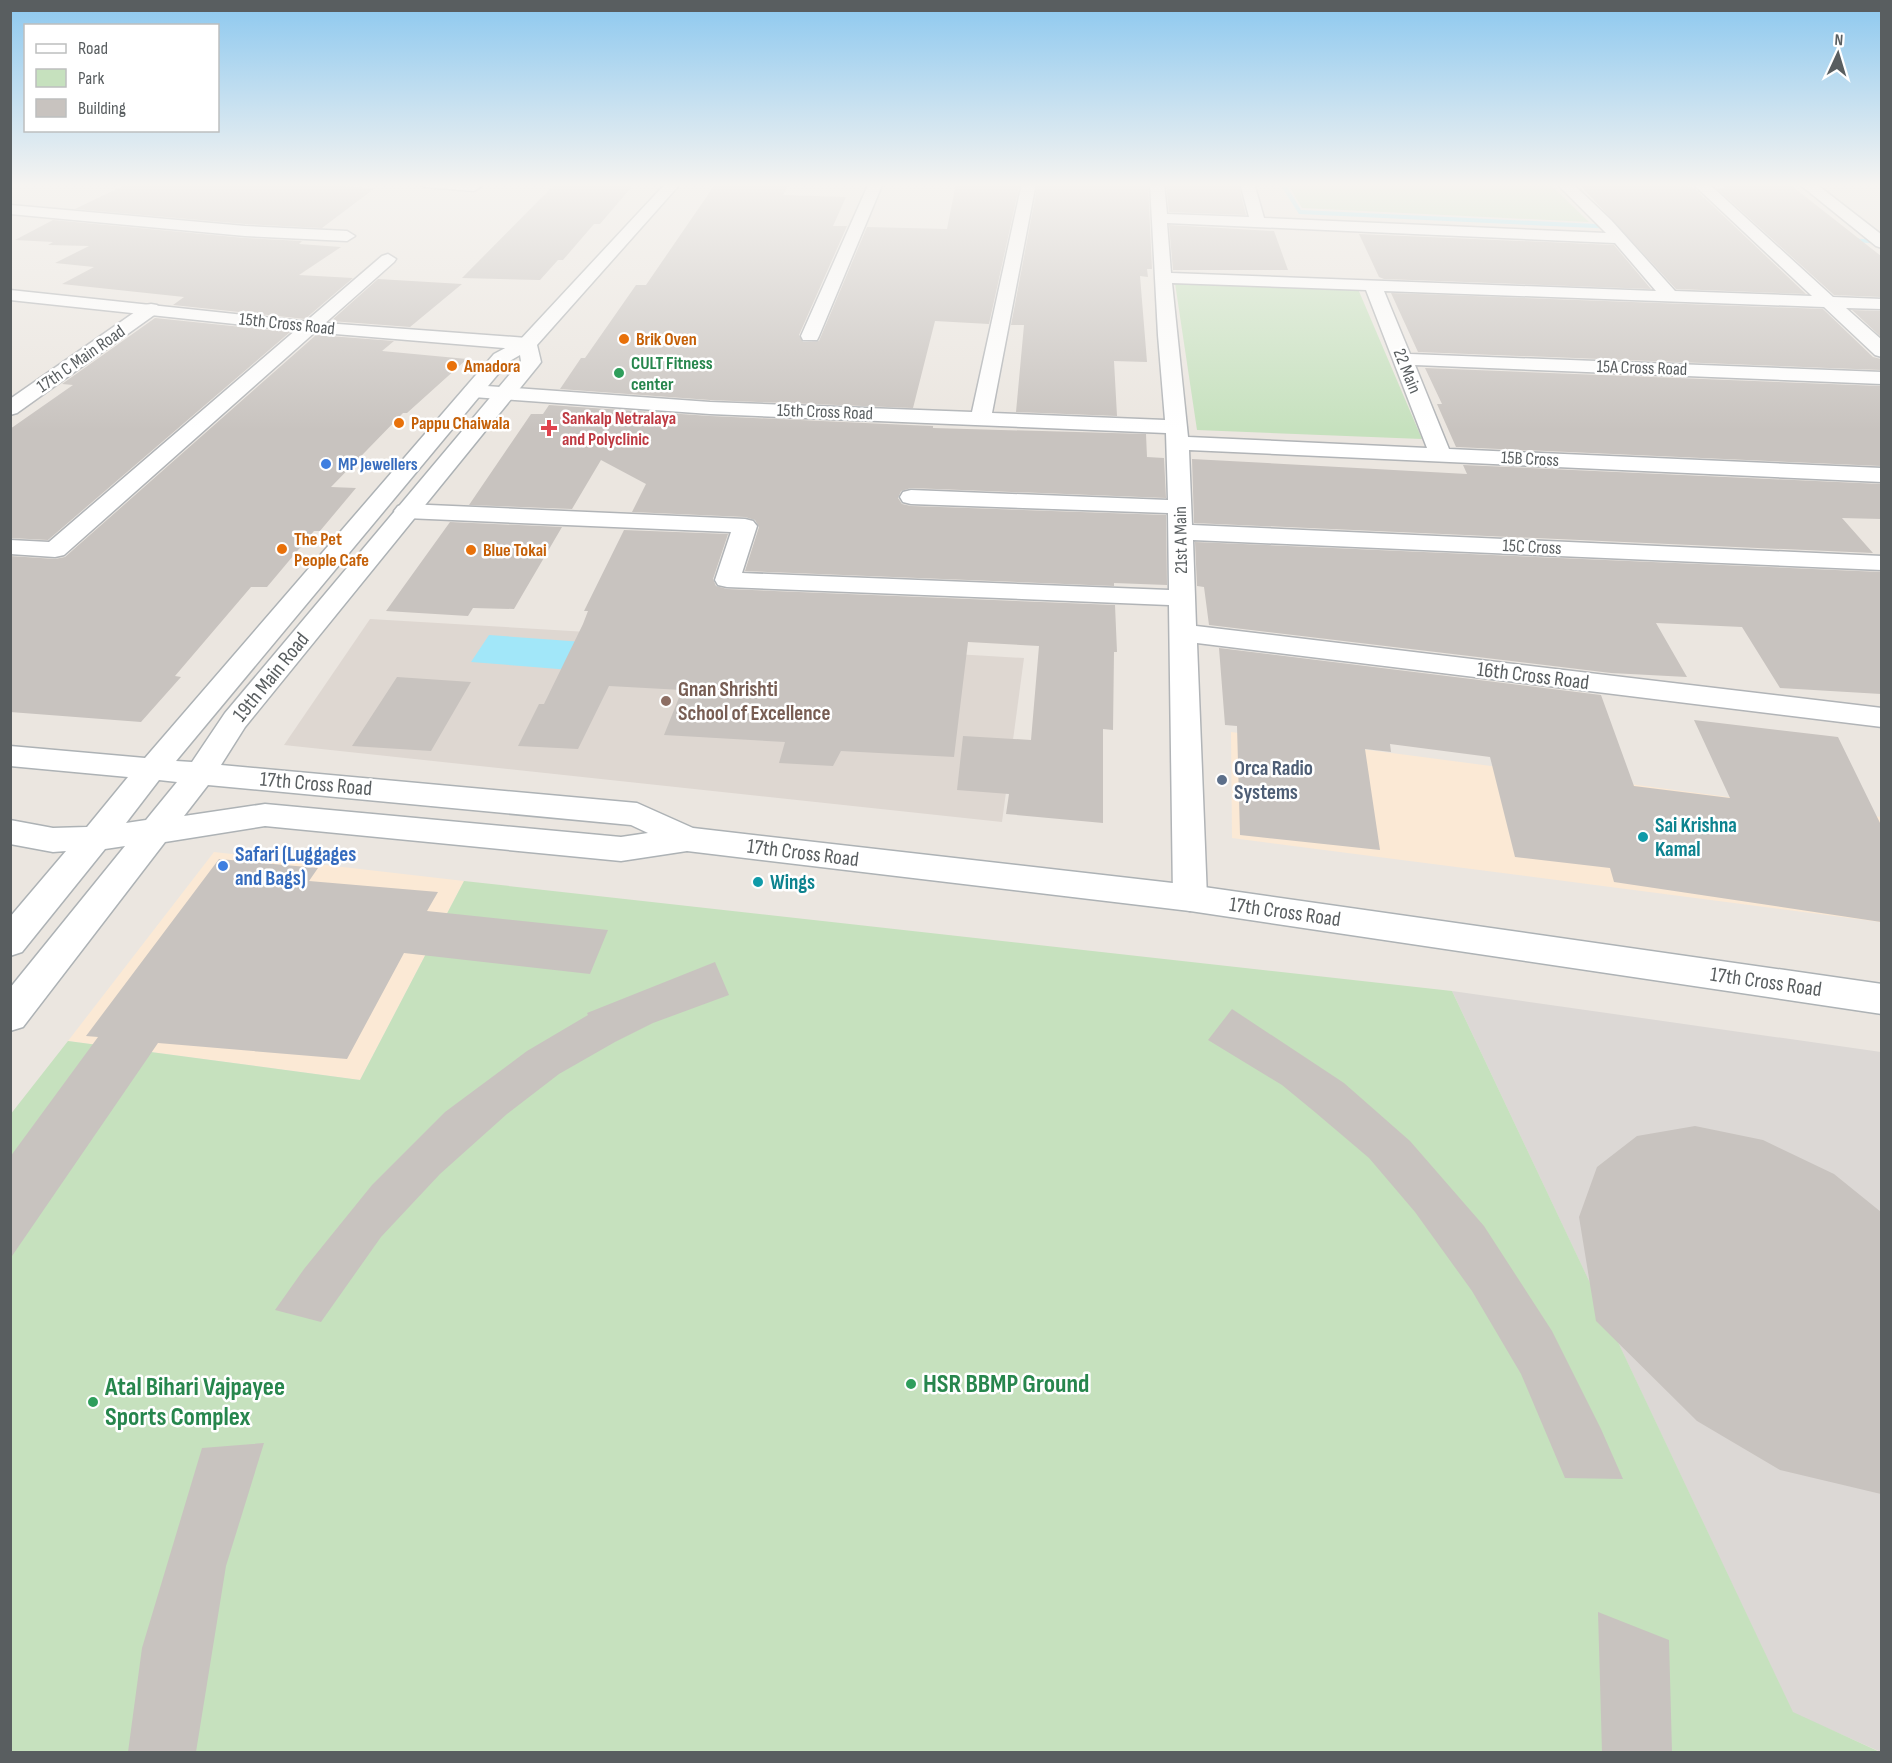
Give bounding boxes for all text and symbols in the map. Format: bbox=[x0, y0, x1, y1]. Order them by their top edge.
legend bbox=[24, 24, 219, 132]
north arrow bbox=[1808, 24, 1868, 84]
text: N bbox=[1834, 31, 1844, 50]
text: Road bbox=[78, 38, 108, 59]
text: Park bbox=[78, 68, 104, 89]
text: Building bbox=[78, 98, 126, 119]
street label: 15th Cross Road bbox=[238, 309, 336, 339]
street label: 17th C Main Road bbox=[33, 321, 129, 397]
place label: Brik Oven bbox=[636, 329, 697, 350]
marker: Brik Oven bbox=[617, 332, 631, 346]
street label: 22 Main bbox=[1389, 346, 1425, 396]
place label: CULT Fitness center bbox=[631, 353, 713, 395]
place label: Amadora bbox=[463, 356, 520, 377]
street label: 15A Cross Road bbox=[1596, 356, 1688, 380]
marker: Amadora bbox=[445, 359, 459, 373]
marker: CULT Fitness center bbox=[612, 366, 626, 380]
street label: 15th Cross Road bbox=[777, 400, 873, 424]
place label: Sankalp Netralaya and Polyclinic bbox=[562, 408, 676, 450]
place label: Pappu Chaiwala bbox=[411, 413, 510, 434]
marker: Pappu Chaiwala bbox=[392, 416, 406, 430]
marker: Sankalp Netralaya and Polyclinic bbox=[540, 419, 558, 437]
street label: 15B Cross bbox=[1500, 447, 1560, 471]
place label: MP Jewellers bbox=[338, 454, 418, 475]
marker: MP Jewellers bbox=[319, 457, 333, 471]
street label: 21st A Main bbox=[1170, 506, 1192, 574]
place label: The Pet People Cafe bbox=[294, 529, 369, 571]
street label: 15C Cross bbox=[1502, 535, 1562, 559]
place label: Blue Tokai bbox=[483, 540, 547, 561]
marker: The Pet People Cafe bbox=[275, 542, 289, 556]
marker: Blue Tokai bbox=[464, 543, 478, 557]
street label: 19th Main Road bbox=[228, 627, 314, 727]
street label: 16th Cross Road bbox=[1475, 657, 1591, 695]
place label: Gnan Shrishti School of Excellence bbox=[678, 677, 830, 726]
marker: Gnan Shrishti School of Excellence bbox=[659, 694, 673, 708]
place label: Orca Radio Systems bbox=[1234, 756, 1313, 805]
street label: 17th Cross Road bbox=[259, 767, 373, 801]
marker: Orca Radio Systems bbox=[1215, 773, 1229, 787]
place label: Sai Krishna Kamal bbox=[1655, 813, 1737, 862]
marker: Sai Krishna Kamal bbox=[1636, 830, 1650, 844]
street label: 17th Cross Road bbox=[746, 834, 860, 872]
place label: Safari (Luggages and Bags) bbox=[235, 842, 356, 891]
marker: Safari (Luggages and Bags) bbox=[216, 859, 230, 873]
place label: Wings bbox=[770, 870, 815, 895]
marker: Wings bbox=[751, 875, 765, 889]
street label: 17th Cross Road bbox=[1228, 892, 1342, 932]
street label: 17th Cross Road bbox=[1709, 962, 1823, 1002]
place label: HSR BBMP Ground bbox=[923, 1369, 1089, 1400]
place label: Atal Bihari Vajpayee Sports Complex bbox=[104, 1372, 285, 1433]
marker: HSR BBMP Ground bbox=[904, 1377, 918, 1391]
marker: Atal Bihari Vajpayee Sports Complex bbox=[86, 1395, 100, 1409]

